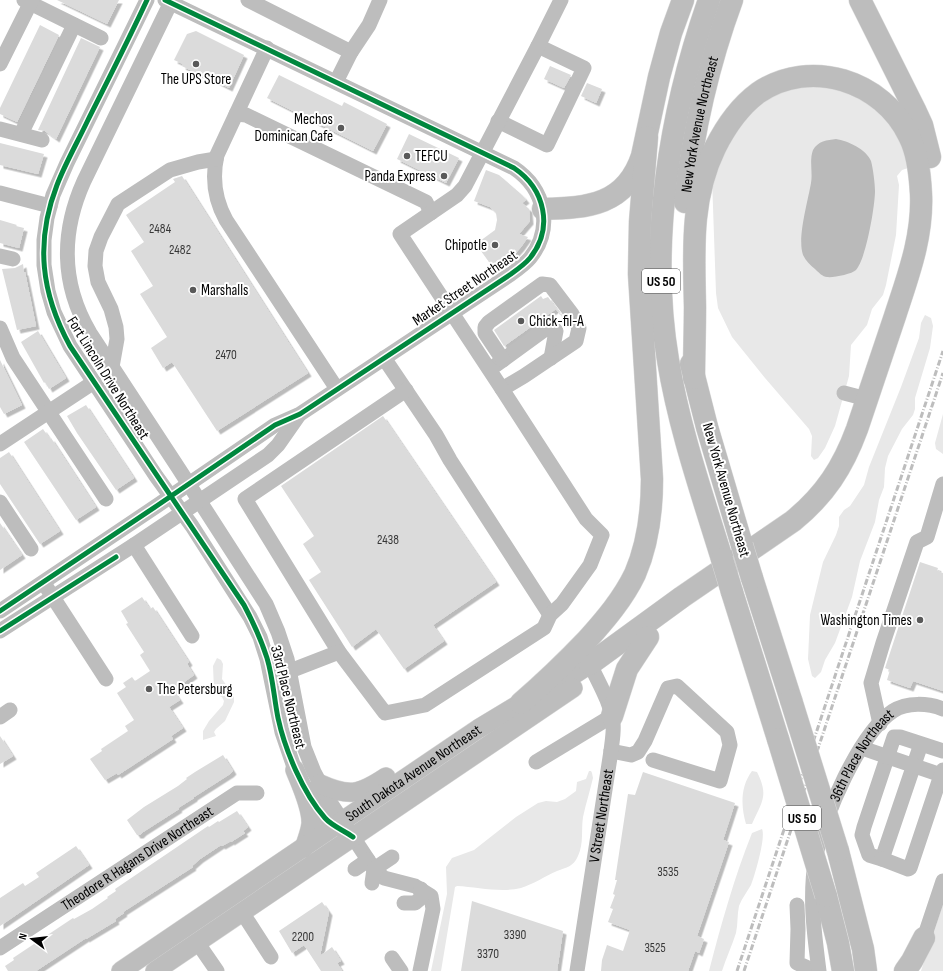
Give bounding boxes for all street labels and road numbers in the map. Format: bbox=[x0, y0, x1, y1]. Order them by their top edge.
street label: New York Avenue Northeast bbox=[677, 53, 723, 194]
street label: Market Street Northeast bbox=[409, 246, 521, 330]
road number: US 50 bbox=[642, 269, 680, 293]
street label: Fort Lincoln Drive Northeast bbox=[62, 313, 154, 443]
street label: New York Avenue Northeast bbox=[698, 421, 754, 560]
street label: 33rd Place Northeast bbox=[266, 643, 310, 751]
street label: 36th Place Northeast bbox=[825, 704, 898, 805]
street label: South Dakota Avenue Northeast bbox=[342, 720, 485, 826]
street label: V Street Northeast bbox=[584, 767, 618, 864]
street label: Theodore R Hagans Drive Northeast bbox=[58, 801, 217, 915]
road number: US 50 bbox=[783, 806, 821, 830]

